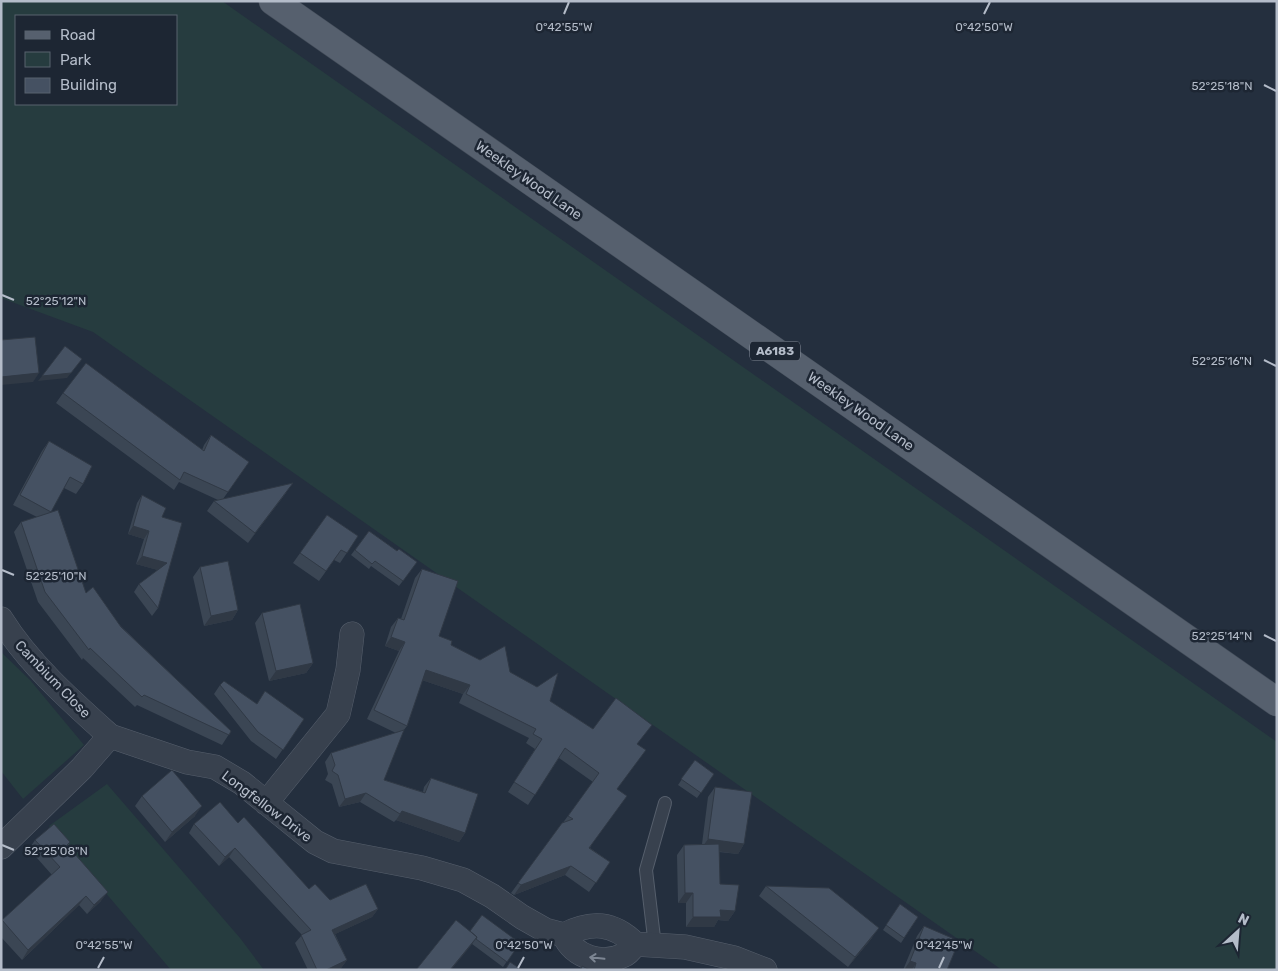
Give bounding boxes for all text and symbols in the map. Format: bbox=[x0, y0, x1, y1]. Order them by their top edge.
legend bbox=[15, 15, 178, 105]
text: 0°42'55"W bbox=[535, 20, 593, 34]
text: 0°42'50"W bbox=[955, 20, 1013, 34]
text: Road bbox=[60, 26, 96, 44]
text: Park bbox=[60, 51, 91, 69]
text: Building bbox=[60, 76, 117, 94]
text: 52°25'18"N bbox=[1191, 79, 1253, 93]
street label: Weekley Wood Lane bbox=[472, 137, 585, 224]
text: 52°25'12"N bbox=[26, 294, 86, 308]
road number: A6183 bbox=[750, 342, 800, 361]
text: 52°25'16"N bbox=[1192, 354, 1252, 368]
street label: Weekley Wood Lane bbox=[804, 368, 917, 455]
text: 52°25'10"N bbox=[25, 569, 87, 583]
text: 52°25'14"N bbox=[1192, 629, 1252, 643]
street label: Cambium Close bbox=[11, 637, 94, 722]
street label: Longfellow Drive bbox=[218, 767, 315, 846]
text: 52°25'08"N bbox=[24, 844, 88, 858]
north arrow bbox=[1213, 906, 1263, 956]
text: N bbox=[1235, 910, 1252, 930]
text: 0°42'55"W bbox=[75, 938, 133, 952]
text: 0°42'50"W bbox=[495, 938, 553, 952]
text: 0°42'45"W bbox=[916, 938, 973, 952]
one-way arrow bbox=[590, 953, 606, 963]

